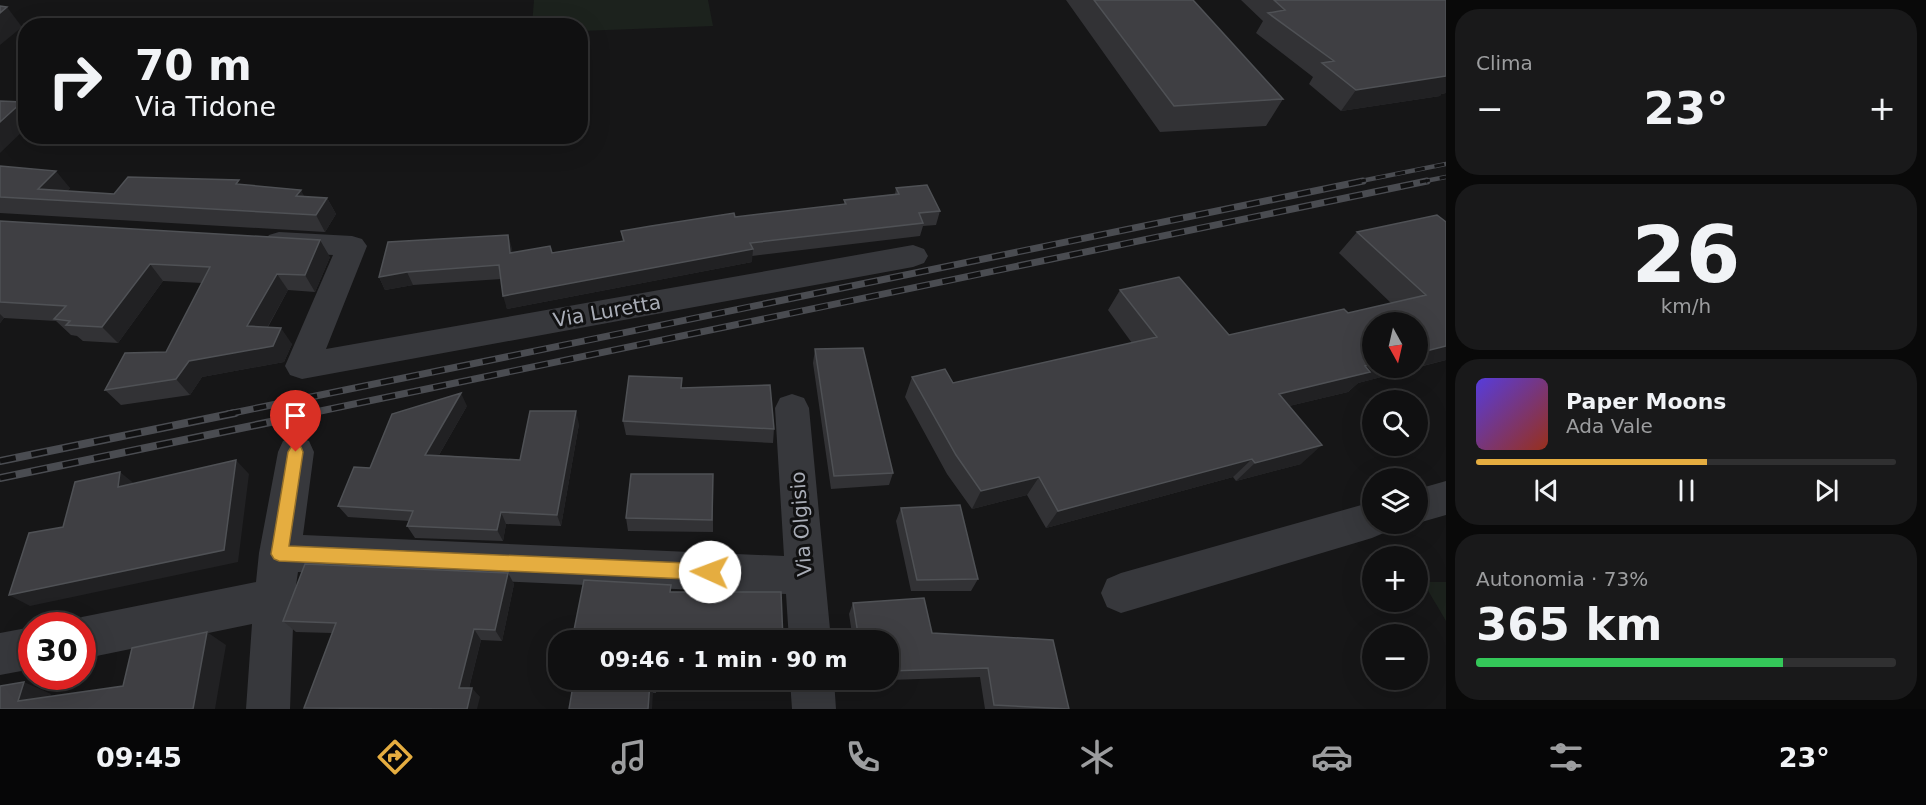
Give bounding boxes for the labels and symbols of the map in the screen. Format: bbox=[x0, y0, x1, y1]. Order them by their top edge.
street label: Via Luretta bbox=[551, 290, 663, 332]
north arrow bbox=[1362, 312, 1428, 378]
pin bbox=[270, 390, 321, 452]
street label: Via Olgisio bbox=[785, 471, 817, 577]
position arrow bbox=[678, 540, 742, 604]
speed limit sign: 30 bbox=[18, 612, 96, 690]

